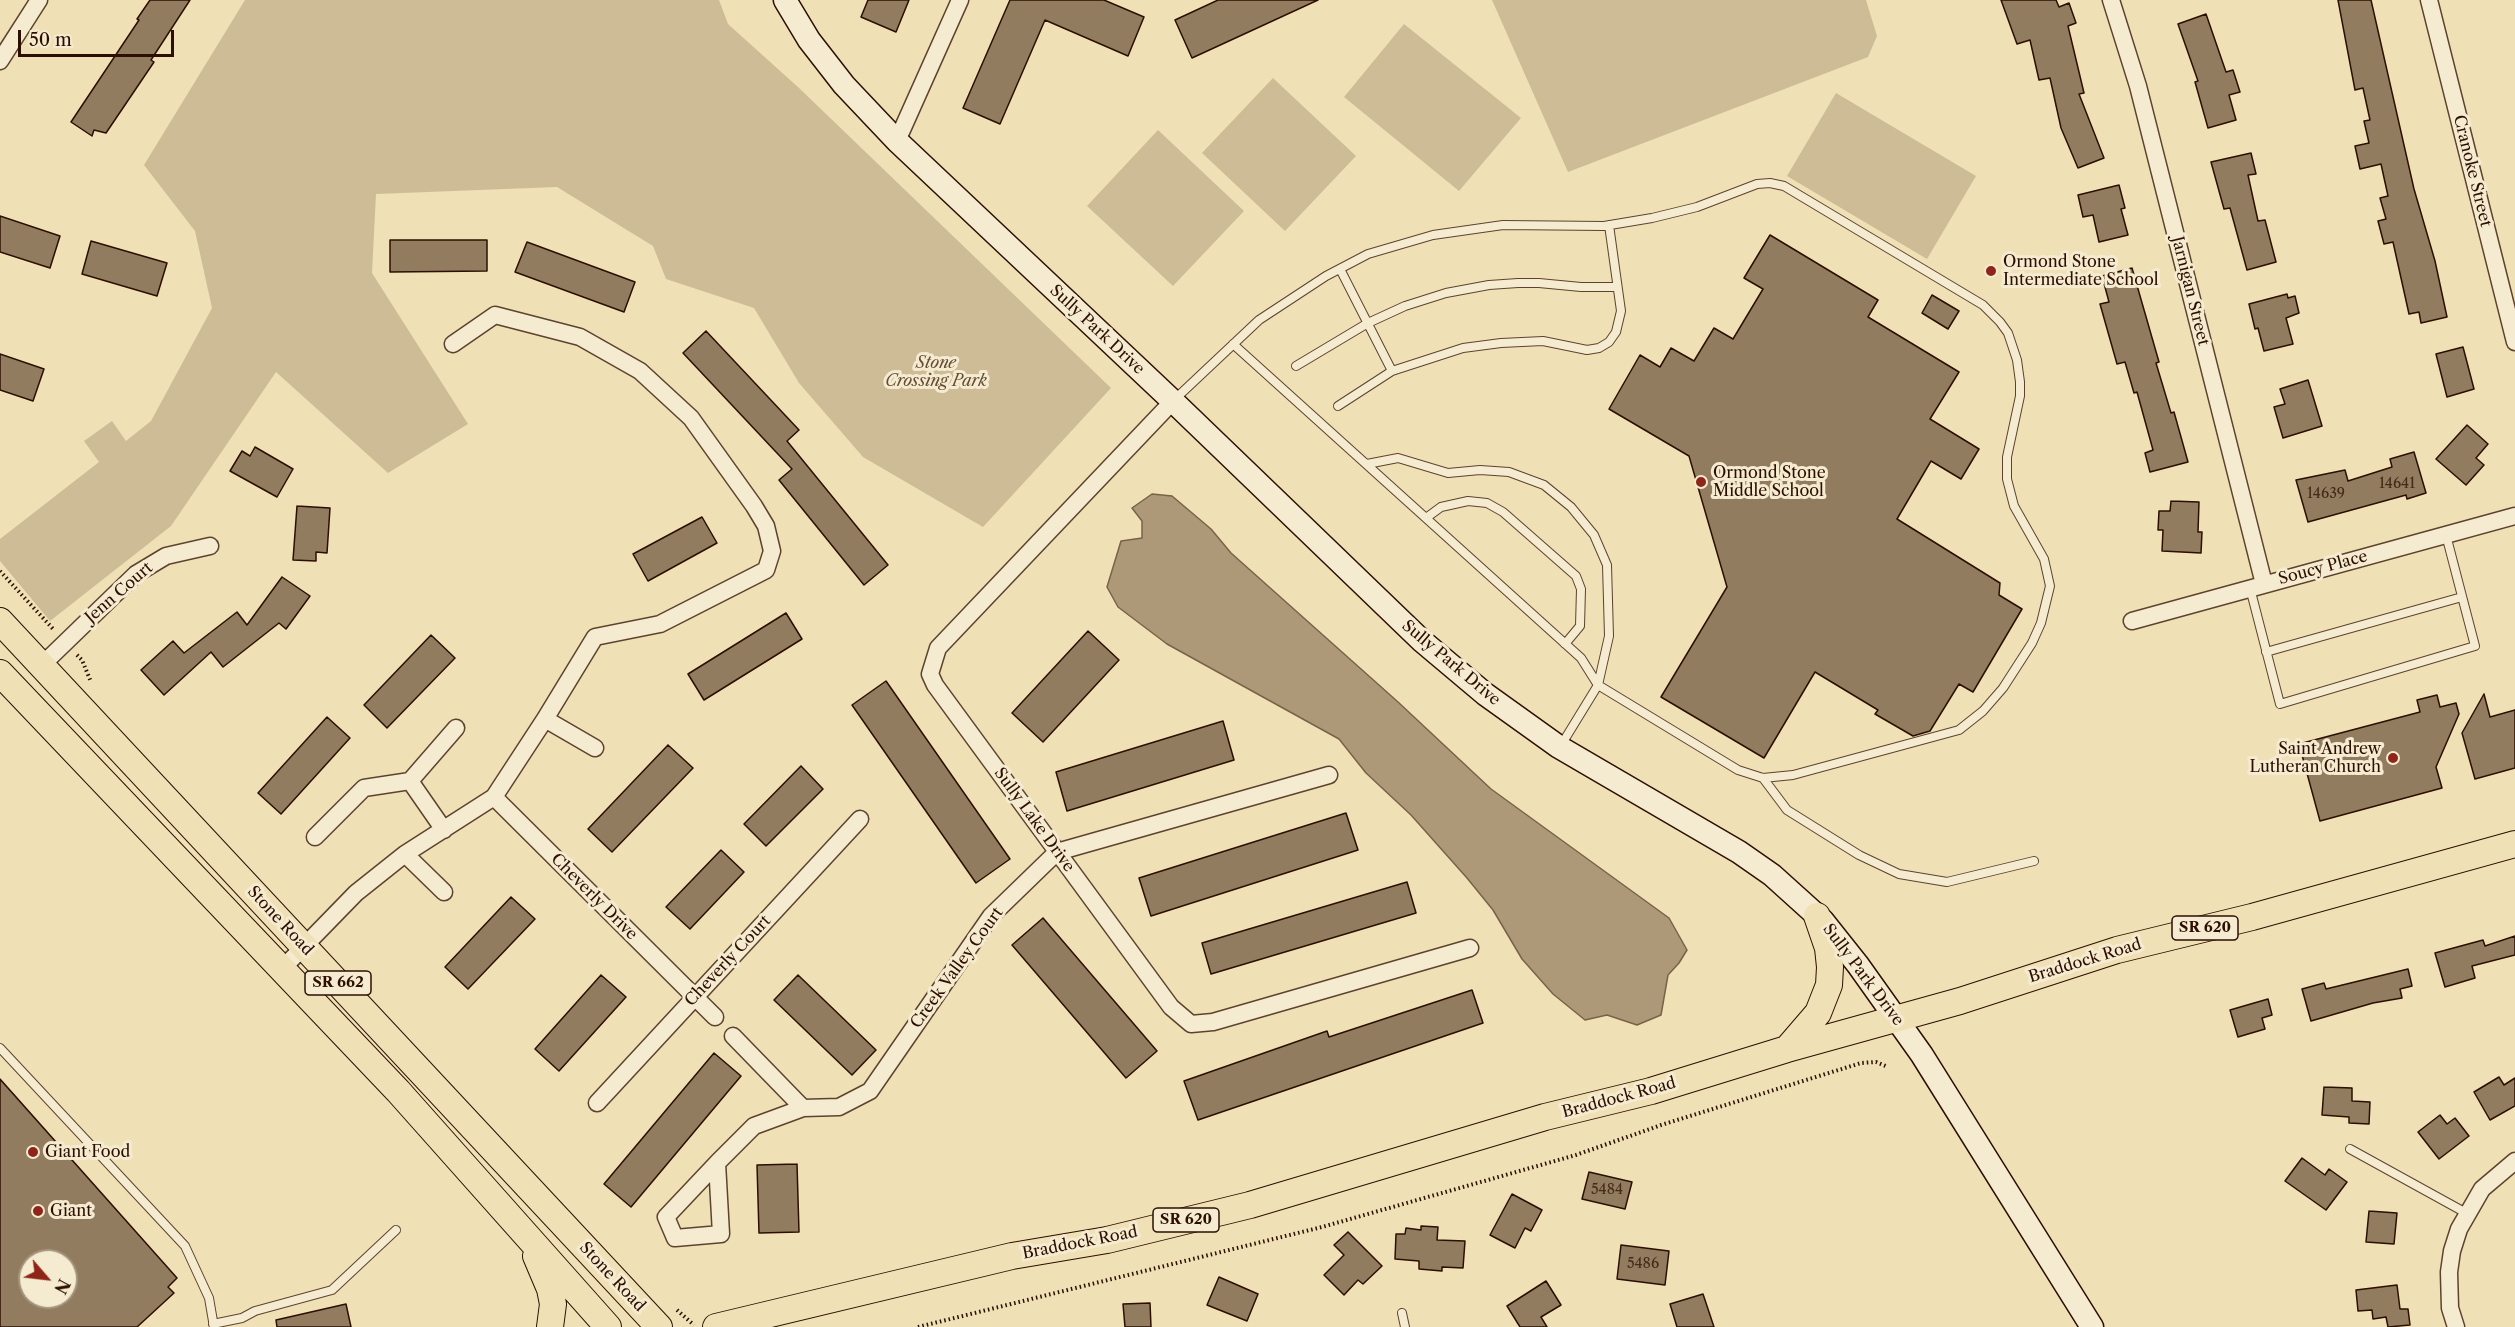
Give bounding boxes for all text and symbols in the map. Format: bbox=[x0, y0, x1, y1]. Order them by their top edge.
scale bar bbox=[21, 18, 177, 56]
text: 50 m bbox=[29, 29, 72, 51]
street label: Cranoke Street bbox=[2449, 113, 2495, 229]
street label: Jarnigan Street bbox=[2167, 234, 2213, 348]
place label: Ormond Stone Intermediate School bbox=[2003, 252, 2159, 290]
marker: Ormond Stone Intermediate School bbox=[1984, 264, 1998, 278]
street label: Sully Park Drive bbox=[1046, 281, 1148, 379]
park label: Stone Crossing Park bbox=[885, 353, 987, 391]
place label: Ormond Stone Middle School bbox=[1713, 463, 1826, 501]
marker: Ormond Stone Middle School bbox=[1694, 475, 1708, 489]
house number: 14641 bbox=[2379, 476, 2415, 492]
house number: 14639 bbox=[2307, 486, 2345, 502]
street label: Soucy Place bbox=[2276, 547, 2370, 589]
street label: Jenn Court bbox=[81, 558, 157, 628]
street label: Sully Park Drive bbox=[1398, 616, 1504, 710]
place label: Saint Andrew Lutheran Church bbox=[2249, 739, 2381, 777]
marker: Saint Andrew Lutheran Church bbox=[2386, 751, 2400, 765]
street label: Sully Lake Drive bbox=[990, 764, 1078, 876]
street label: Cheverly Drive bbox=[547, 850, 641, 944]
street label: Stone Road bbox=[243, 882, 317, 960]
street label: Creek Valley Court bbox=[907, 904, 1007, 1032]
street label: Cheverly Court bbox=[681, 912, 775, 1010]
road number: SR 620 bbox=[2172, 916, 2238, 940]
street label: Sully Park Drive bbox=[1818, 920, 1908, 1030]
street label: Braddock Road bbox=[2026, 935, 2144, 987]
road number: SR 662 bbox=[305, 971, 371, 995]
street label: Braddock Road bbox=[1560, 1074, 1678, 1122]
place label: Giant Food bbox=[45, 1142, 130, 1162]
marker: Giant Food bbox=[26, 1145, 40, 1159]
house number: 5484 bbox=[1591, 1182, 1623, 1198]
place label: Giant bbox=[50, 1201, 92, 1221]
marker: Giant bbox=[31, 1204, 45, 1218]
road number: SR 620 bbox=[1153, 1208, 1219, 1232]
street label: Braddock Road bbox=[1021, 1222, 1139, 1264]
street label: Stone Road bbox=[575, 1238, 649, 1316]
north arrow bbox=[18, 1249, 78, 1309]
house number: 5486 bbox=[1627, 1256, 1659, 1272]
text: N bbox=[50, 1276, 74, 1297]

